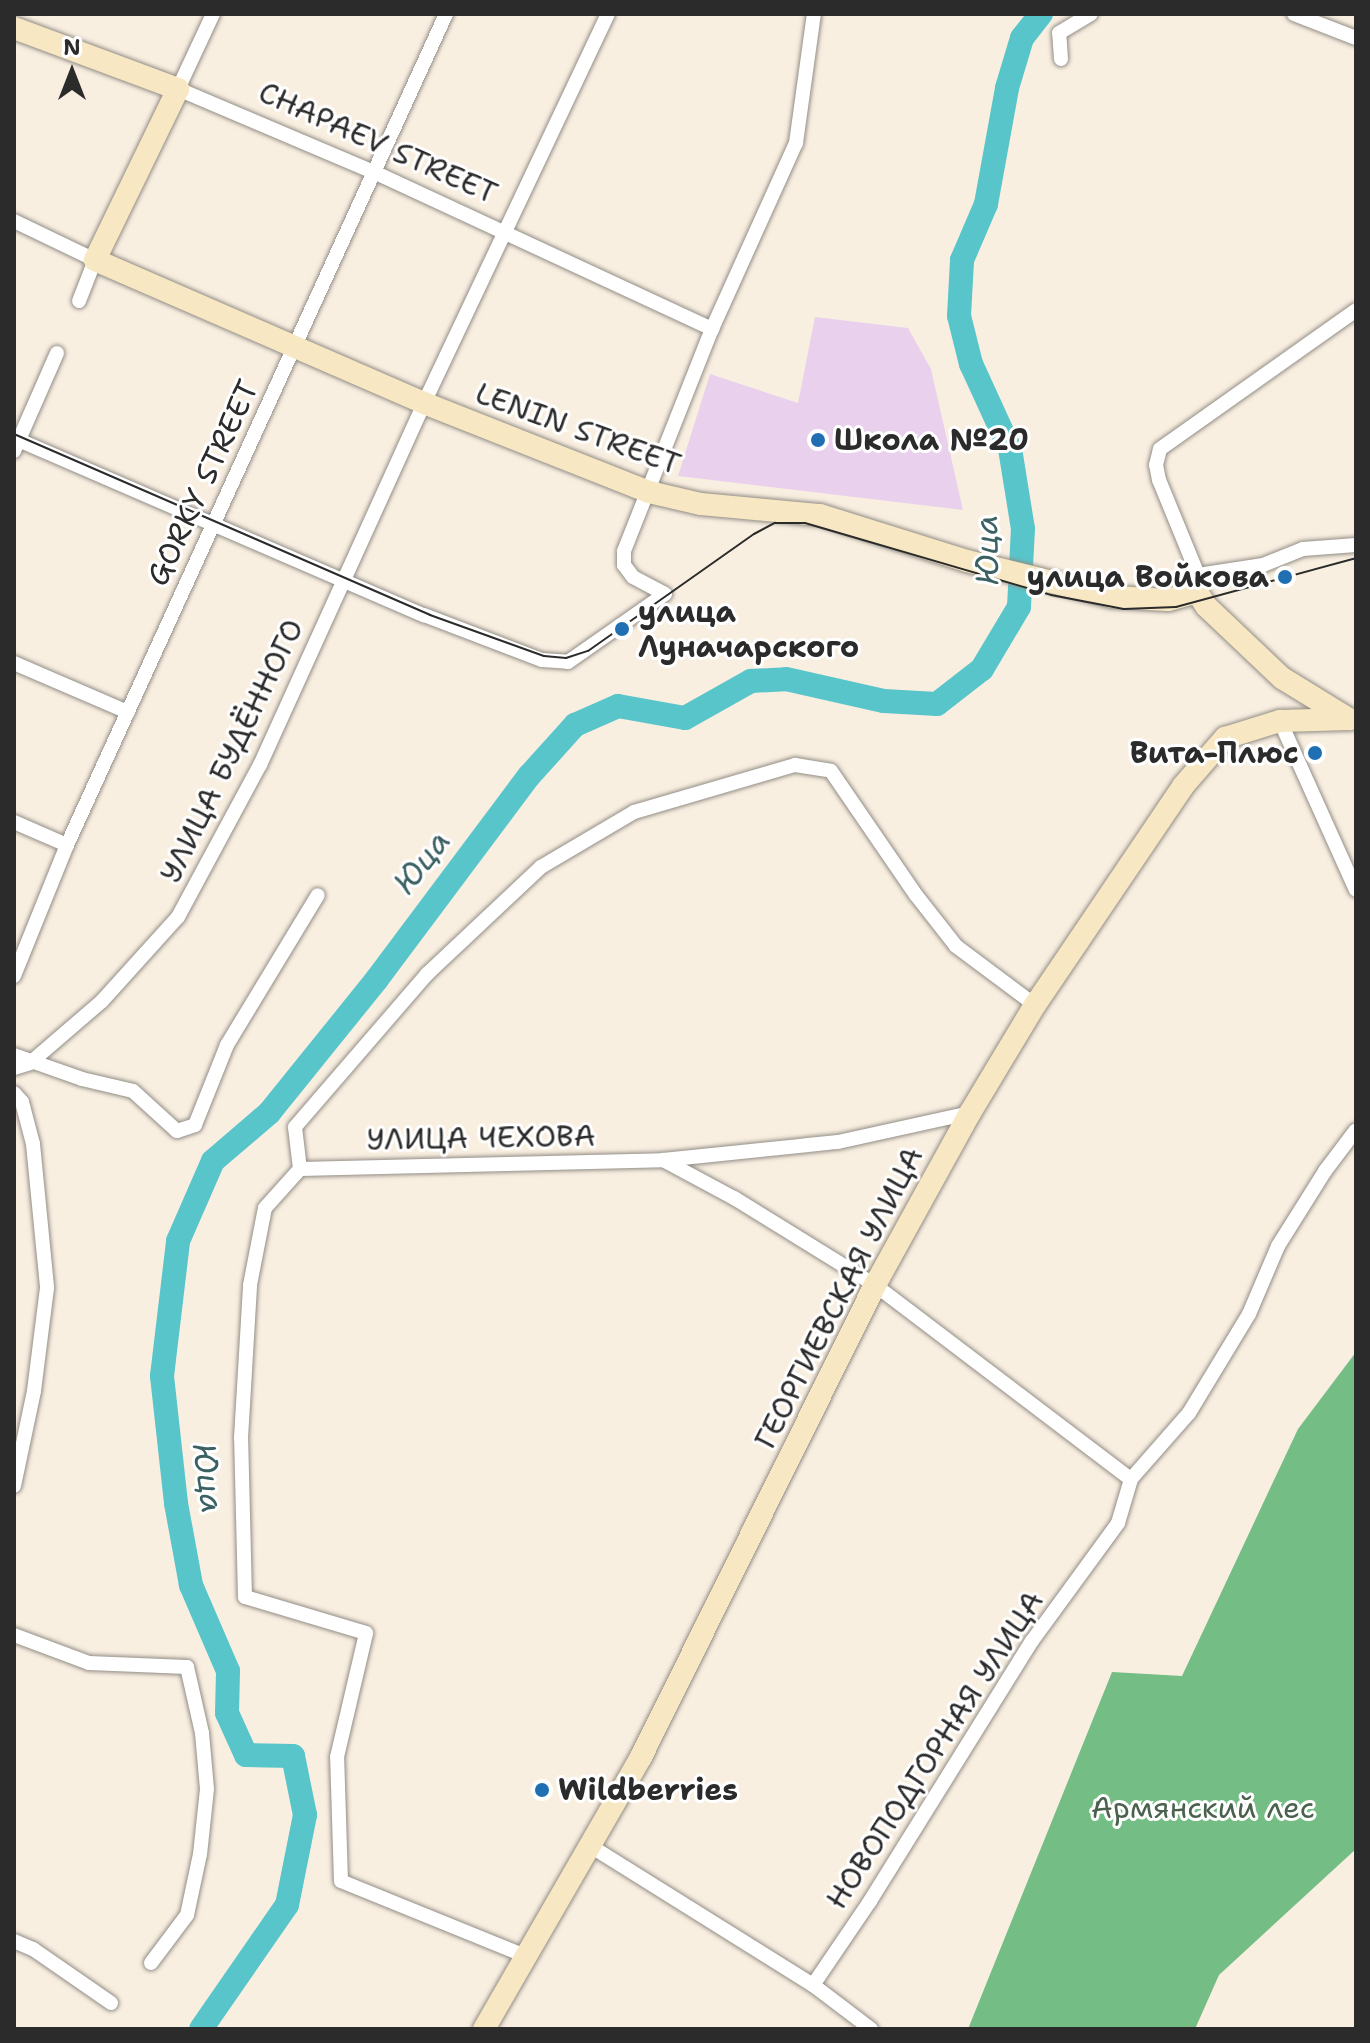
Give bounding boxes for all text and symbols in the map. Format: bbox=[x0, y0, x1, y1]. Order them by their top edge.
north arrow bbox=[32, 32, 112, 112]
text: N bbox=[63, 33, 81, 62]
street label: CHAPAEV STREET bbox=[253, 74, 503, 212]
street label: GORKY STREET bbox=[140, 374, 266, 592]
street label: LENIN STREET bbox=[471, 375, 685, 483]
place label: Школа №20 bbox=[834, 422, 1029, 458]
marker: Школа №20 bbox=[809, 431, 827, 449]
water label: Юца bbox=[967, 515, 1007, 585]
place label: улица Войкова bbox=[1027, 559, 1269, 595]
marker: улица Войкова bbox=[1276, 568, 1294, 586]
place label: улица Луначарского bbox=[638, 594, 859, 664]
street label: УЛИЦА БУДЁННОГО bbox=[153, 613, 311, 889]
marker: улица Луначарского bbox=[613, 620, 631, 638]
place label: Вита-Плюс bbox=[1130, 735, 1299, 771]
marker: Вита-Плюс bbox=[1306, 744, 1324, 762]
water label: Юца bbox=[385, 823, 459, 901]
street label: УЛИЦА ЧЕХОВА bbox=[366, 1118, 596, 1158]
street label: ГЕОРГИЕВСКАЯ УЛИЦА bbox=[747, 1141, 931, 1455]
water label: Юца bbox=[184, 1441, 232, 1515]
street label: НОВОПОДГОРНАЯ УЛИЦА bbox=[819, 1584, 1051, 1916]
place label: Wildberries bbox=[558, 1772, 738, 1808]
marker: Wildberries bbox=[533, 1781, 551, 1799]
park label: Армянский лес bbox=[1091, 1790, 1315, 1826]

